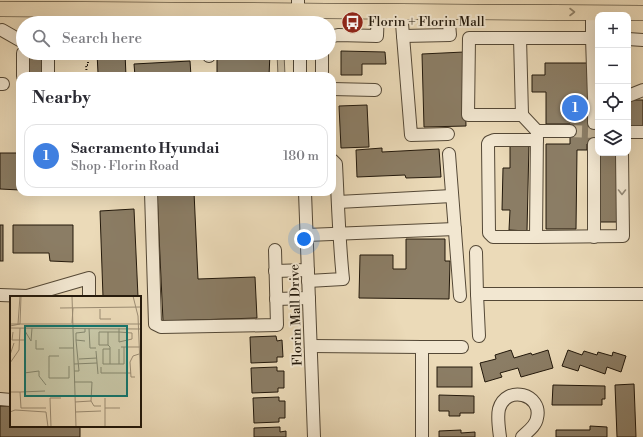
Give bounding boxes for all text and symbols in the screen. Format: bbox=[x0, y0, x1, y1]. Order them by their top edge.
one-way arrow bbox=[569, 8, 575, 16]
bus stop icon: Florin + Florin Mall bbox=[340, 9, 366, 35]
map controls bbox=[595, 12, 631, 156]
button: + bbox=[595, 12, 631, 48]
place label: Florin + Florin Mall bbox=[368, 14, 485, 30]
search box bbox=[16, 16, 336, 60]
icon: search bbox=[30, 27, 52, 49]
text: Search here bbox=[62, 29, 142, 48]
button: − bbox=[595, 48, 631, 84]
button: locate bbox=[595, 84, 631, 120]
text: Nearby bbox=[32, 87, 91, 109]
pin: 1 bbox=[562, 93, 588, 123]
button: layers bbox=[595, 120, 631, 156]
text: Sacramento Hyundai bbox=[71, 139, 219, 158]
text: 1 bbox=[43, 148, 49, 164]
text: 180 m bbox=[283, 148, 319, 164]
text: Shop · Florin Road bbox=[71, 158, 179, 174]
one-way arrow bbox=[618, 189, 626, 195]
your location bbox=[294, 229, 314, 249]
street label: Florin Mall Drive bbox=[286, 263, 306, 366]
inset map bbox=[10, 296, 141, 427]

